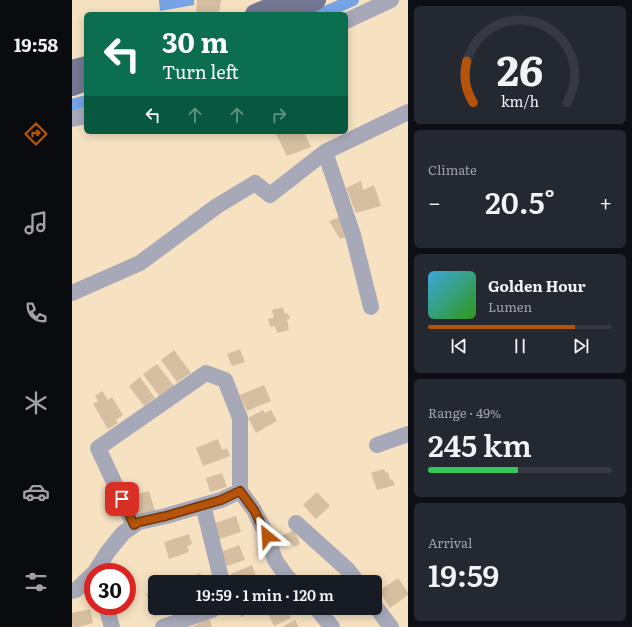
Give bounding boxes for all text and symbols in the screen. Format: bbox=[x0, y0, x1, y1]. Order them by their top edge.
text: 30 m bbox=[162, 20, 228, 62]
icon: left bbox=[96, 28, 148, 80]
text: 19:58 bbox=[14, 31, 58, 58]
text: 26 bbox=[497, 37, 543, 99]
text: Turn left bbox=[162, 58, 239, 85]
text: km/h bbox=[501, 90, 540, 111]
icon: left bbox=[142, 104, 164, 126]
icon: ahead bbox=[184, 104, 206, 126]
icon: ahead bbox=[226, 104, 248, 126]
icon: right bbox=[268, 104, 290, 126]
icon: directions bbox=[22, 120, 50, 148]
text: Climate bbox=[428, 160, 477, 179]
text: 20.5° bbox=[485, 179, 555, 223]
text: − bbox=[428, 185, 441, 218]
text: + bbox=[599, 185, 612, 218]
icon: music bbox=[22, 209, 50, 237]
text: Golden Hour bbox=[488, 274, 586, 297]
text: Lumen bbox=[488, 297, 532, 316]
icon: phone bbox=[22, 299, 50, 327]
icon: previous bbox=[448, 335, 470, 357]
icon: pause bbox=[509, 335, 531, 357]
icon: next bbox=[570, 335, 592, 357]
icon: climate bbox=[22, 389, 50, 417]
text: Range · 49% bbox=[428, 403, 501, 422]
text: 245 km bbox=[428, 422, 532, 466]
icon: car bbox=[22, 478, 50, 506]
pin bbox=[105, 482, 139, 516]
icon: arrive bbox=[111, 488, 133, 510]
position arrow bbox=[246, 515, 288, 557]
text: Arrival bbox=[428, 533, 472, 552]
text: 19:59 bbox=[428, 552, 499, 596]
speed limit sign: 30 bbox=[84, 563, 136, 615]
icon: filters bbox=[22, 568, 50, 596]
text: 19:59 · 1 min · 120 m bbox=[196, 583, 334, 606]

